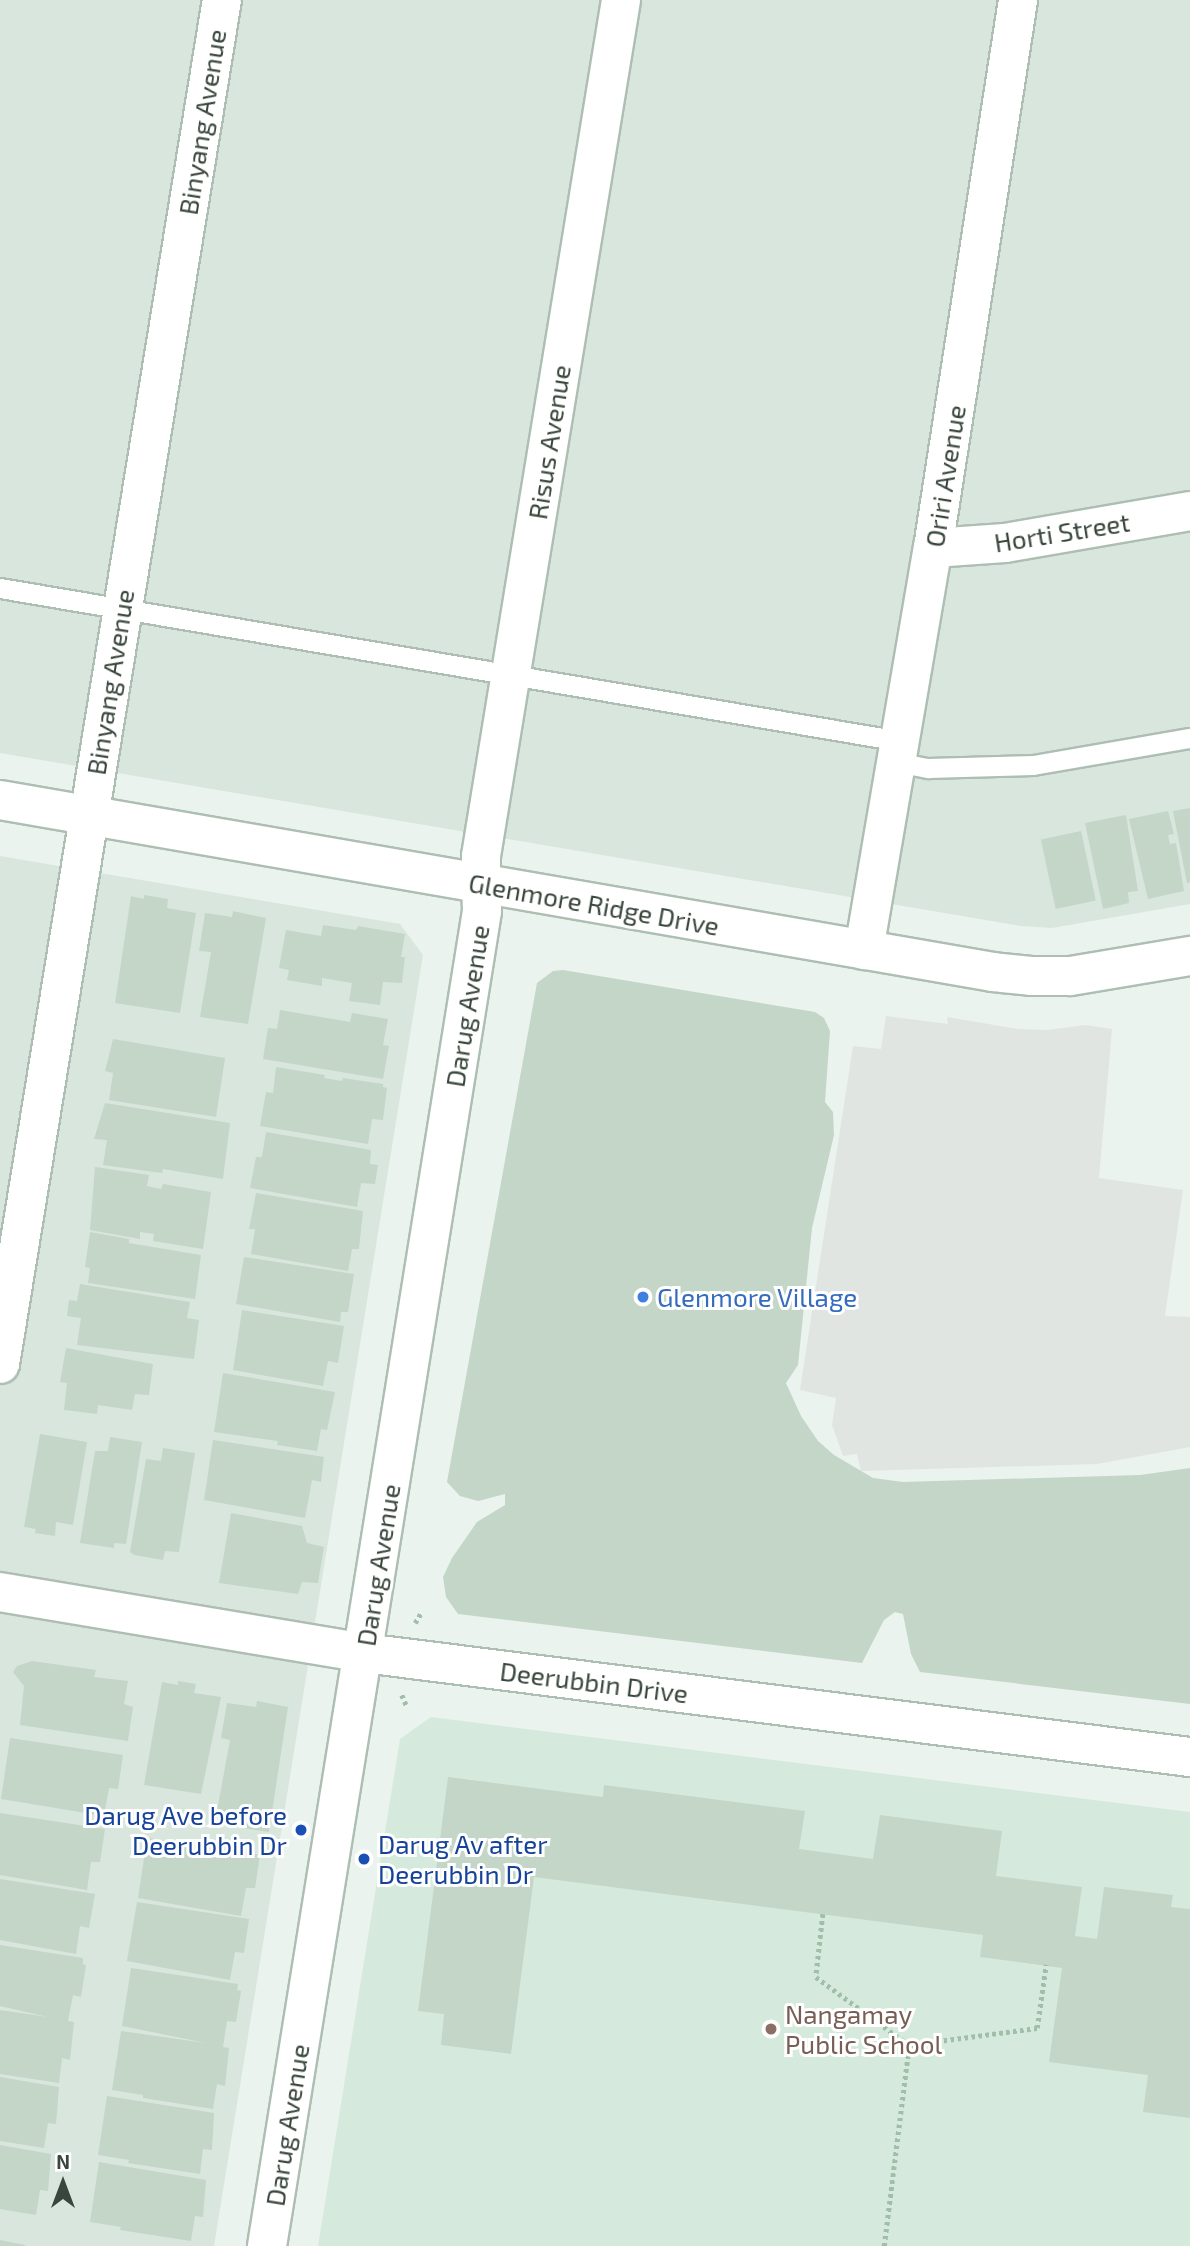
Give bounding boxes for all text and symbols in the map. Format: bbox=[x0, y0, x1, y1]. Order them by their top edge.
street label: Binyang Avenue bbox=[172, 27, 232, 217]
street label: Risus Avenue bbox=[521, 362, 577, 522]
street label: Oriri Avenue bbox=[918, 402, 972, 550]
street label: Horti Street bbox=[992, 506, 1132, 558]
street label: Binyang Avenue bbox=[80, 587, 140, 777]
street label: Glenmore Ridge Drive bbox=[466, 867, 722, 941]
street label: Darug Avenue bbox=[439, 922, 495, 1090]
place label: Glenmore Village bbox=[657, 1281, 858, 1313]
marker: Glenmore Village bbox=[635, 1289, 651, 1305]
street label: Darug Avenue bbox=[350, 1481, 406, 1649]
street label: Deerubbin Drive bbox=[498, 1655, 690, 1709]
place label: Darug Ave before Deerubbin Dr bbox=[84, 1799, 287, 1860]
marker: Darug Ave before Deerubbin Dr bbox=[293, 1822, 309, 1838]
place label: Darug Av after Deerubbin Dr bbox=[378, 1828, 549, 1890]
marker: Darug Av after Deerubbin Dr bbox=[356, 1851, 372, 1867]
place label: Nangamay Public School bbox=[785, 1998, 942, 2060]
marker: Nangamay Public School bbox=[763, 2021, 779, 2037]
street label: Darug Avenue bbox=[259, 2041, 315, 2209]
north arrow bbox=[28, 2148, 98, 2218]
text: N bbox=[56, 2150, 70, 2173]

